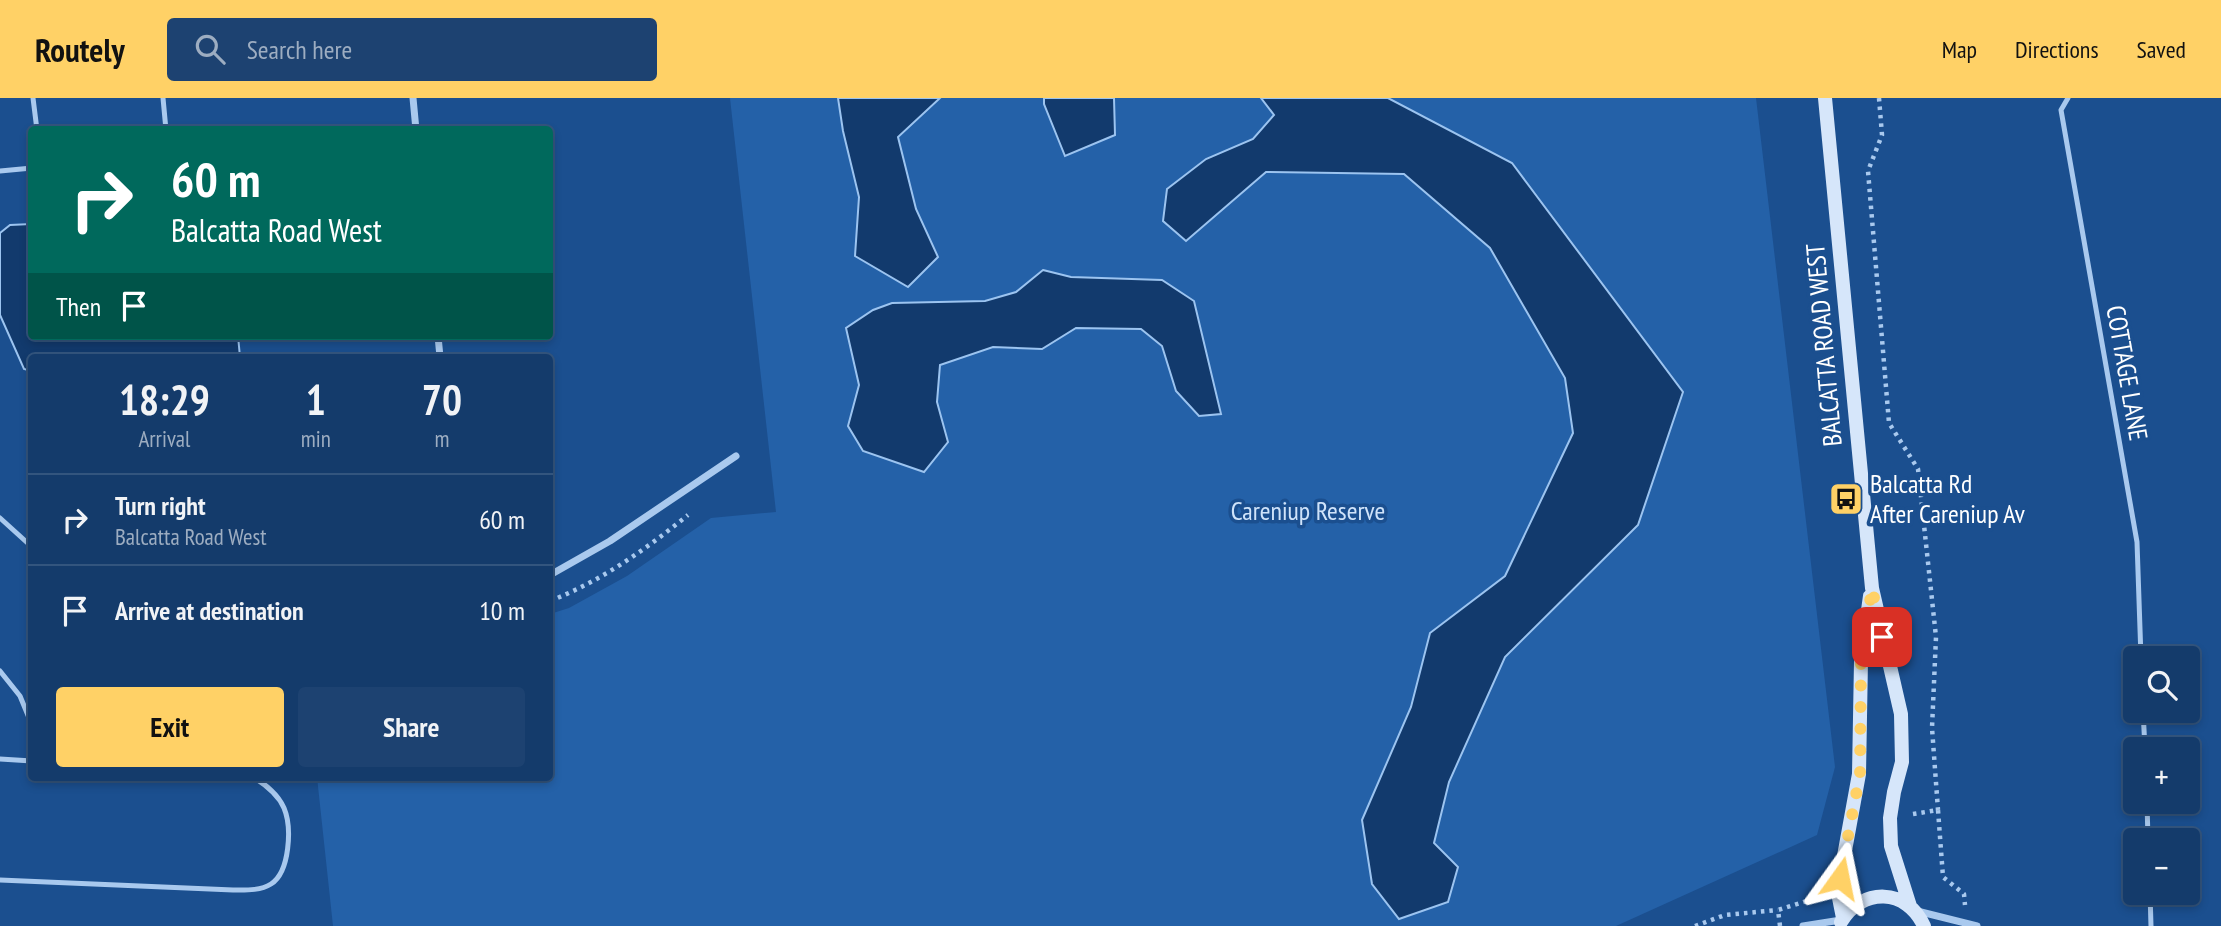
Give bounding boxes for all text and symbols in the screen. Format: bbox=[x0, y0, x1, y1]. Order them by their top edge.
search box bbox=[167, 18, 657, 81]
text: Routely bbox=[35, 28, 125, 71]
icon: search bbox=[191, 30, 229, 68]
text: Search here bbox=[247, 33, 352, 66]
text: Map bbox=[1942, 34, 1977, 65]
text: Directions bbox=[2015, 34, 2099, 65]
text: Saved bbox=[2137, 34, 2186, 65]
text: 60 m bbox=[171, 147, 260, 211]
icon: right bbox=[56, 154, 147, 245]
text: Balcatta Road West bbox=[171, 209, 382, 251]
street label: BALCATTA ROAD WEST bbox=[1798, 242, 1849, 448]
icon: arrive bbox=[115, 287, 153, 325]
text: Then bbox=[56, 290, 101, 323]
street label: COTTAGE LANE bbox=[2099, 303, 2156, 443]
text: 18:29 bbox=[119, 372, 210, 427]
text: 1 bbox=[306, 372, 326, 427]
text: 70 bbox=[422, 372, 462, 427]
text: Arrival bbox=[138, 424, 190, 453]
text: min bbox=[301, 424, 331, 453]
text: m bbox=[434, 424, 449, 453]
place label: Balcatta Rd After Careniup Av bbox=[1870, 467, 2025, 530]
bus stop icon: Balcatta Rd After Careniup Av bbox=[1827, 480, 1865, 518]
text: Turn right bbox=[115, 489, 206, 522]
park label: Careniup Reserve bbox=[1231, 494, 1385, 527]
icon: right bbox=[56, 501, 94, 539]
text: 60 m bbox=[479, 503, 525, 536]
text: Balcatta Road West bbox=[115, 522, 266, 551]
icon: arrive bbox=[56, 592, 94, 630]
text: Arrive at destination bbox=[115, 594, 304, 627]
text: 10 m bbox=[479, 594, 525, 627]
pin bbox=[1852, 607, 1912, 667]
icon: arrive bbox=[1863, 618, 1901, 656]
map controls bbox=[2123, 646, 2200, 905]
button: search bbox=[2123, 646, 2200, 723]
button: Exit bbox=[56, 687, 284, 767]
button: Share bbox=[298, 687, 525, 767]
button: + bbox=[2123, 737, 2200, 814]
button: − bbox=[2123, 828, 2200, 905]
position arrow bbox=[1803, 841, 1877, 915]

